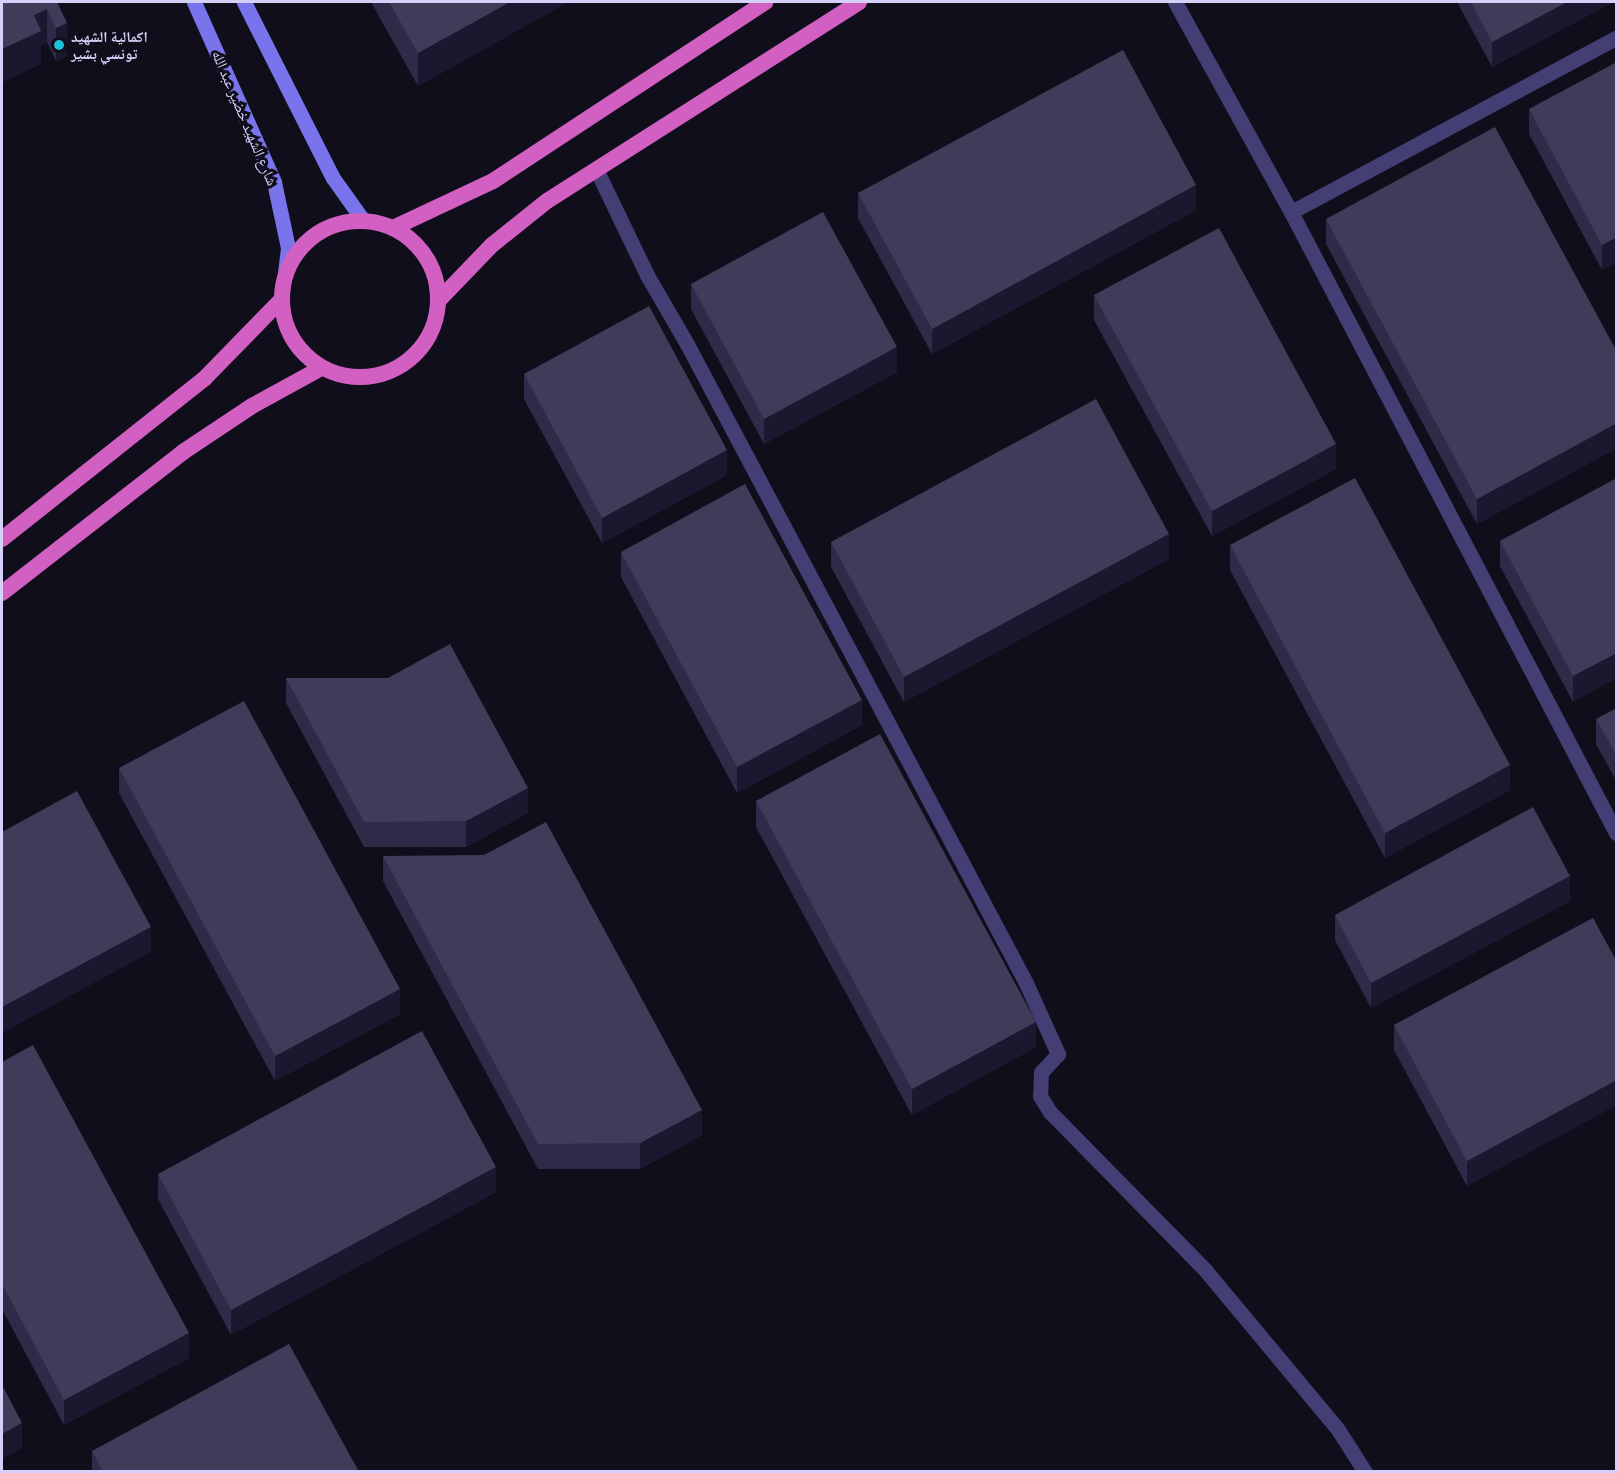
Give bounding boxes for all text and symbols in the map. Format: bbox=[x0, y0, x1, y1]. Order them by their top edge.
place label: اكمالية الشهيد تونسي بشير bbox=[71, 27, 148, 62]
marker: اكمالية الشهيد تونسي بشير bbox=[52, 38, 66, 52]
street label: شارع الشهيد خضير عبد الله bbox=[208, 48, 282, 188]

